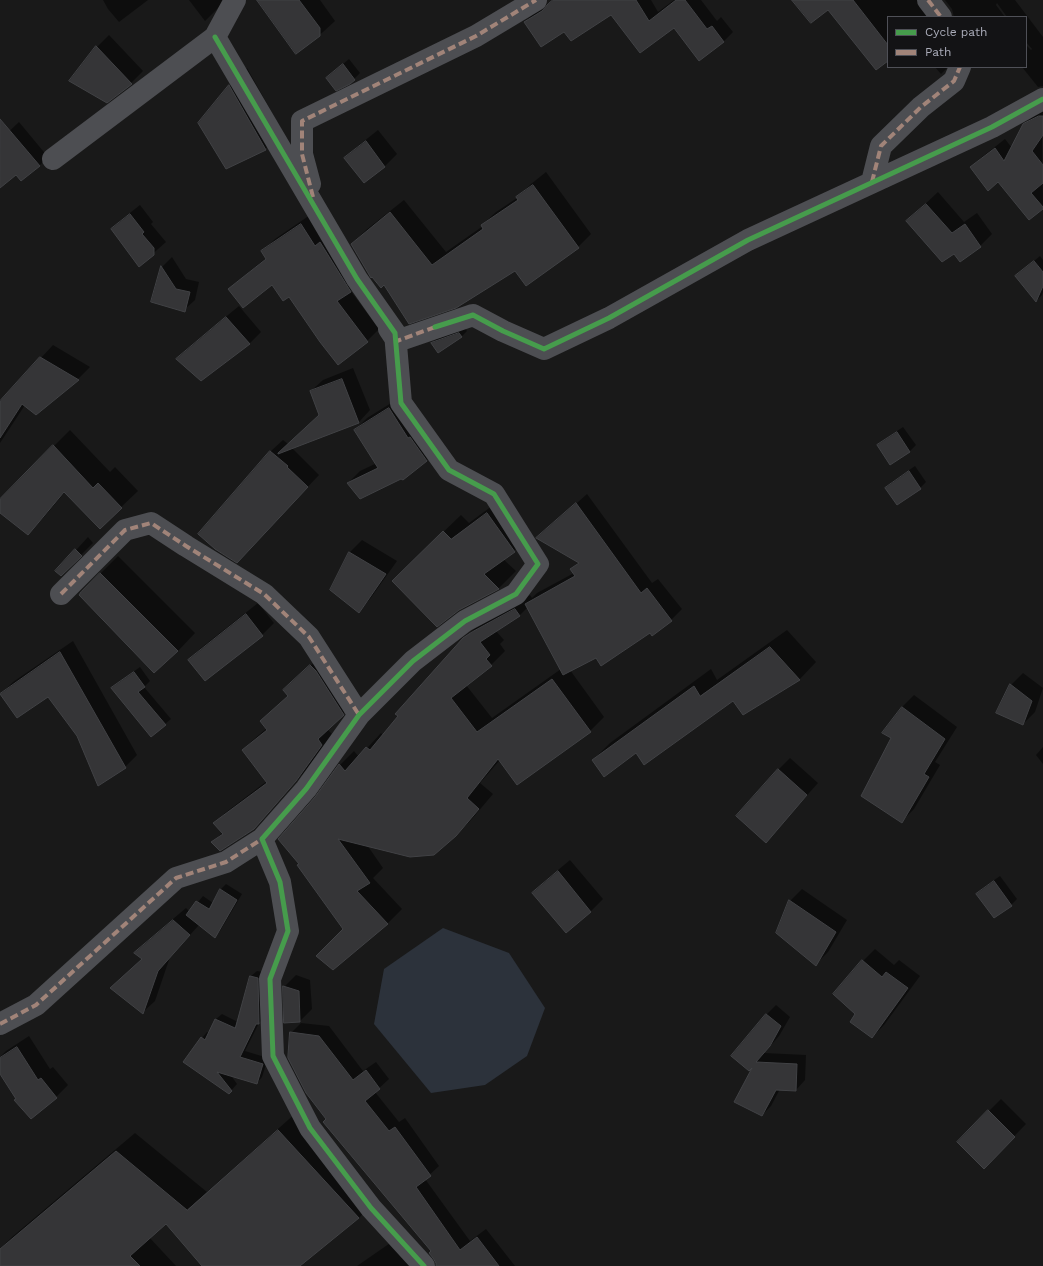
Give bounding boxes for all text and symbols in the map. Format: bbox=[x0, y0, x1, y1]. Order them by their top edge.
legend bbox=[887, 16, 1027, 68]
text: Cycle path bbox=[925, 25, 987, 39]
text: Path bbox=[925, 45, 951, 59]

